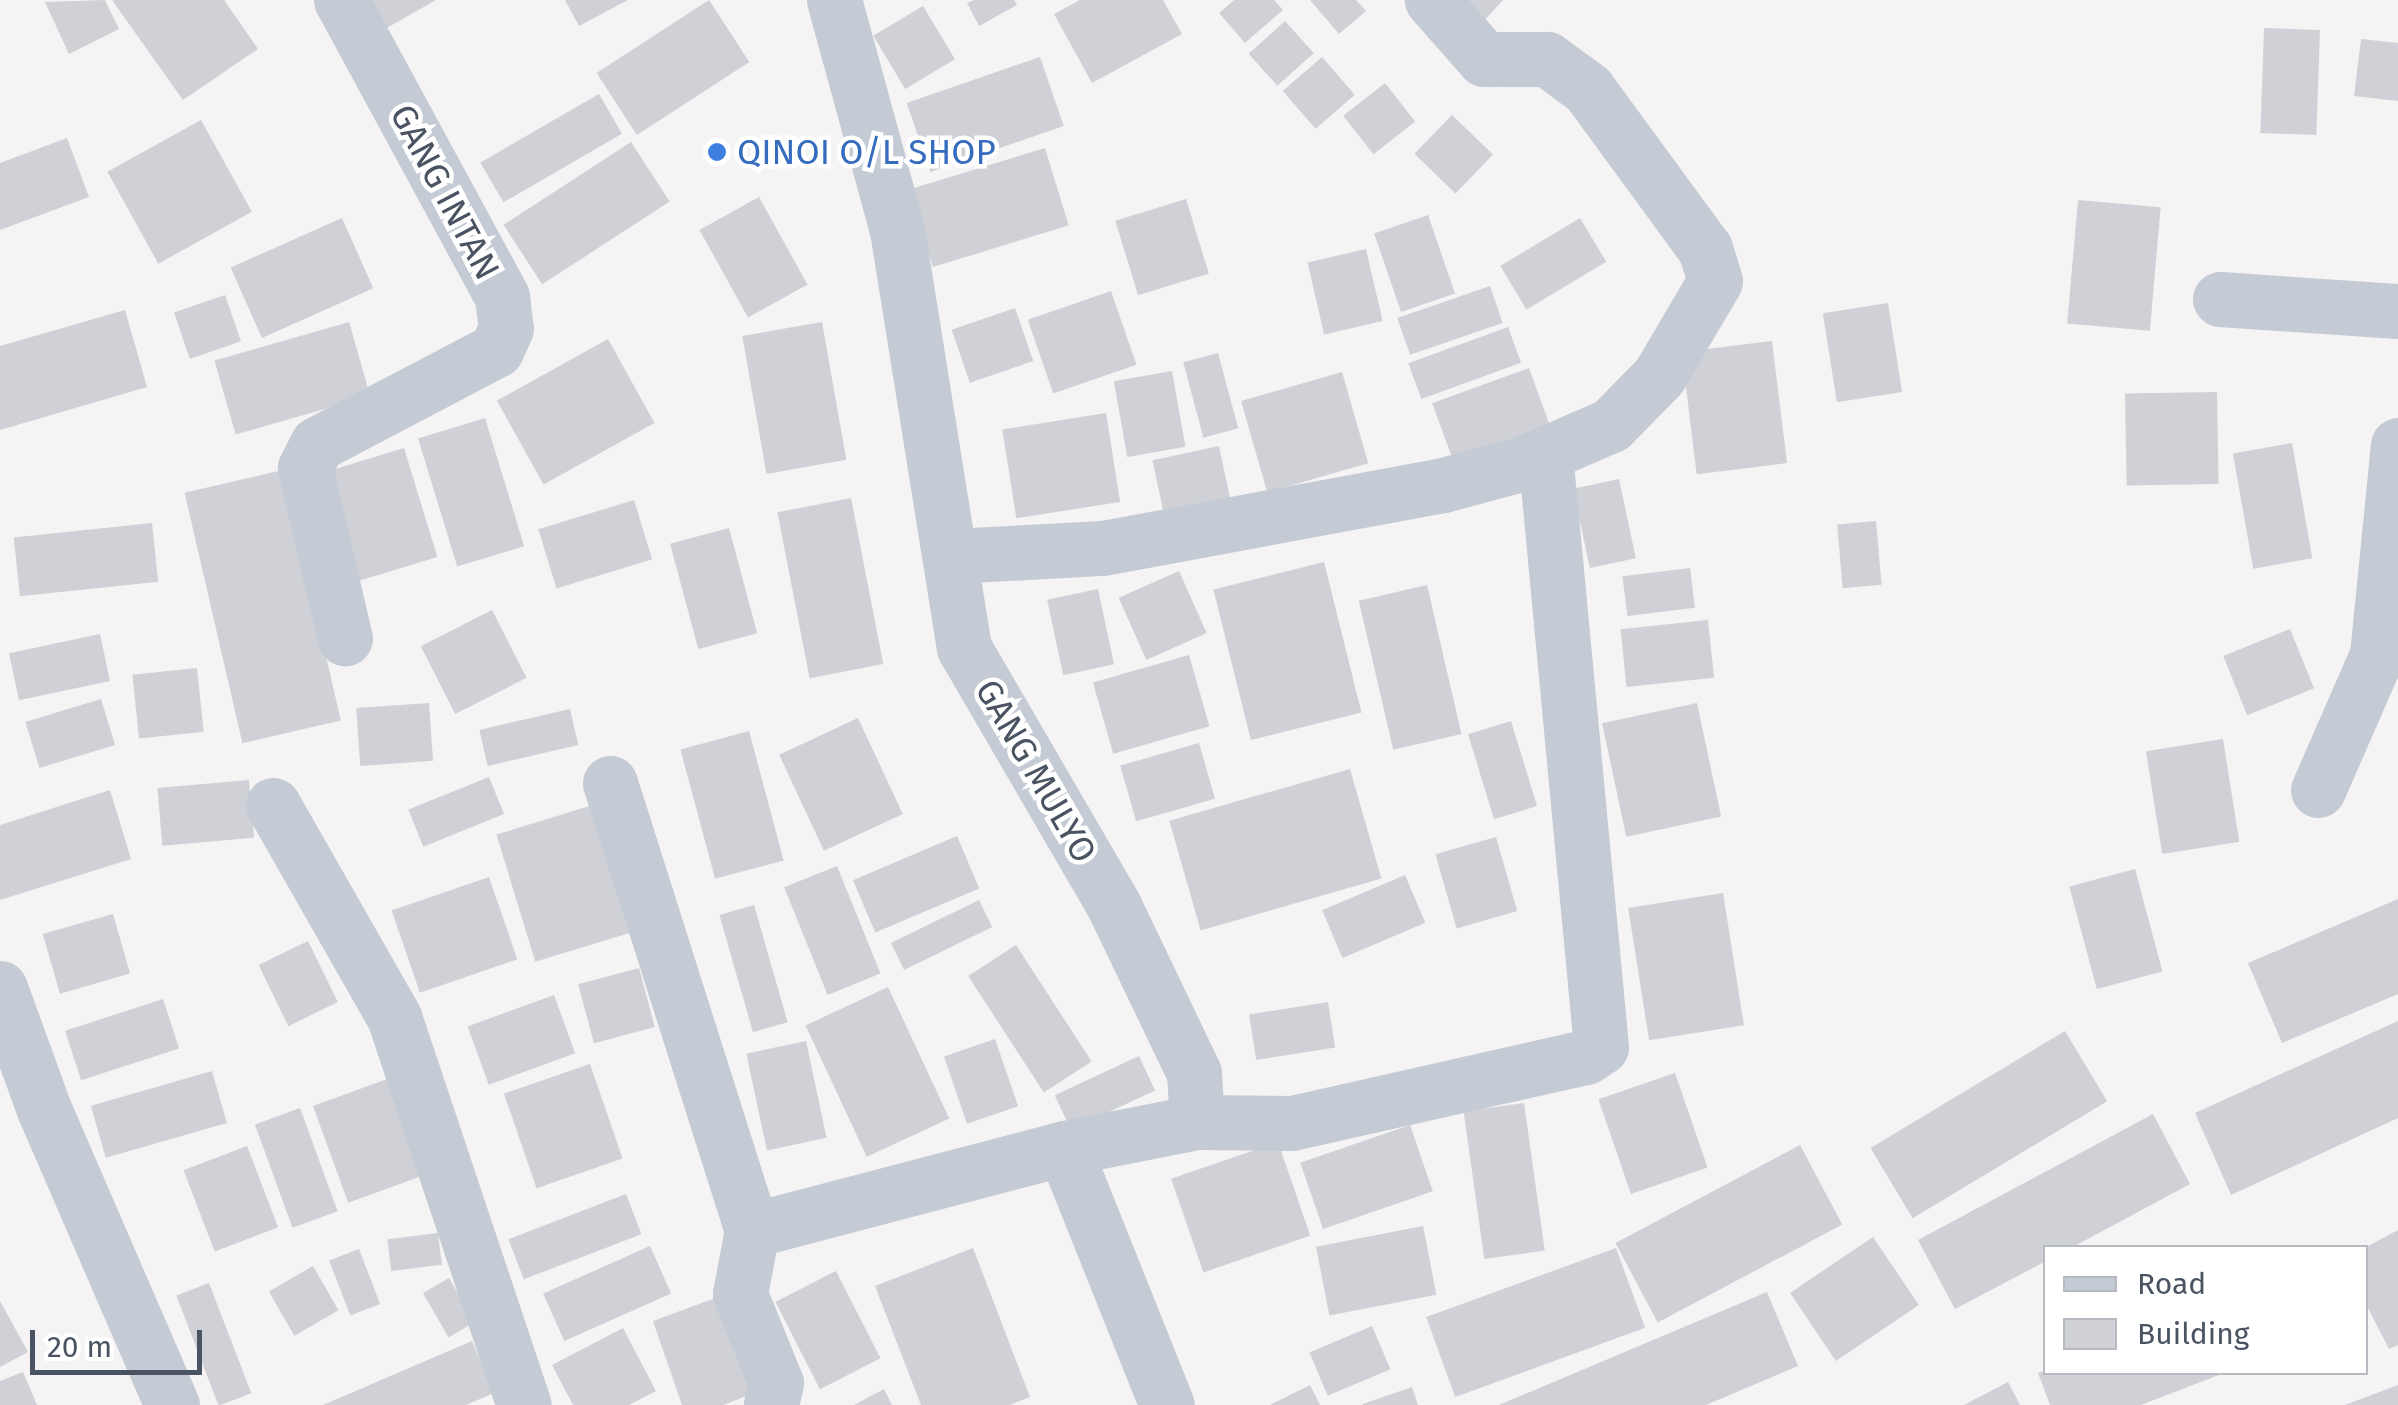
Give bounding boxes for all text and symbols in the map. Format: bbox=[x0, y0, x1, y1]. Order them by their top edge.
street label: GANG INTAN bbox=[381, 97, 509, 287]
place label: QINOI O/L SHOP bbox=[737, 131, 996, 173]
marker: QINOI O/L SHOP bbox=[706, 141, 728, 163]
street label: GANG MULYO bbox=[967, 672, 1105, 870]
legend bbox=[2043, 1245, 2368, 1375]
text: Road bbox=[2137, 1266, 2206, 1302]
scale bar bbox=[35, 1310, 208, 1372]
text: Building bbox=[2137, 1316, 2249, 1352]
text: 20 m bbox=[47, 1329, 112, 1365]

